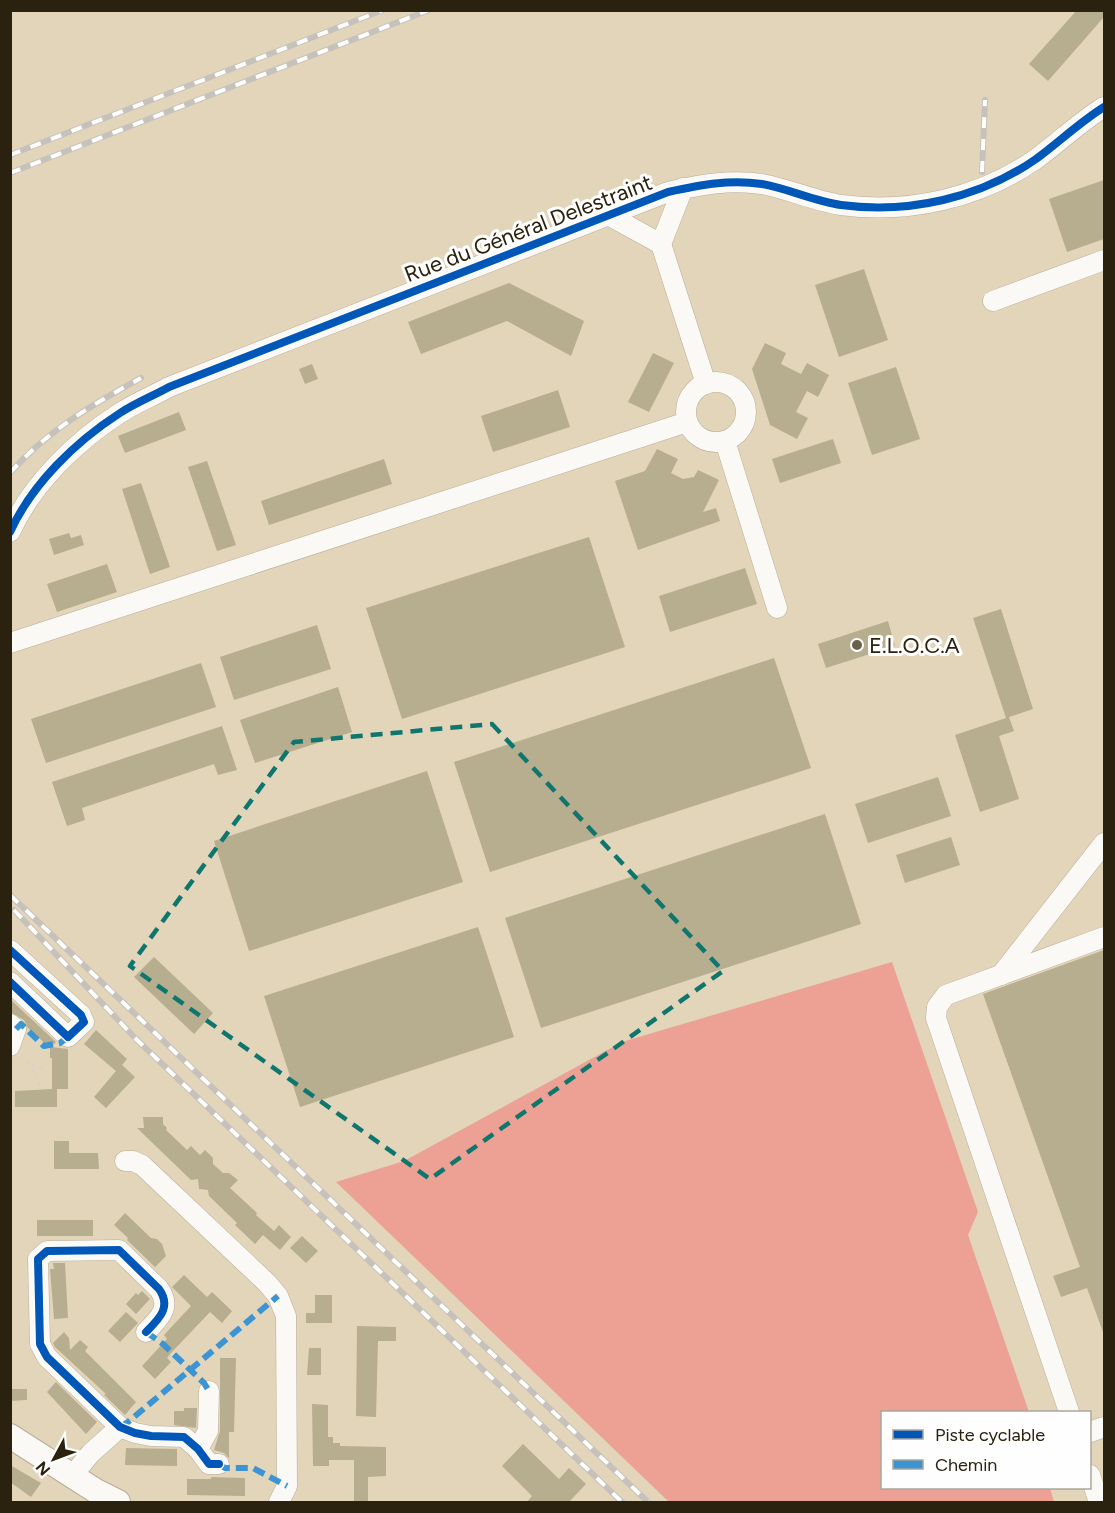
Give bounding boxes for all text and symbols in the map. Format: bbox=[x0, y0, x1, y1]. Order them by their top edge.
street label: Rue du Général Delestraint bbox=[401, 169, 656, 288]
place label: E.L.O.C.A bbox=[869, 632, 960, 659]
marker: E.L.O.C.A bbox=[850, 638, 864, 652]
legend bbox=[881, 1411, 1091, 1489]
text: Piste cyclable bbox=[935, 1424, 1045, 1446]
north arrow bbox=[24, 1429, 84, 1489]
text: Chemin bbox=[935, 1454, 997, 1476]
text: N bbox=[32, 1458, 54, 1479]

